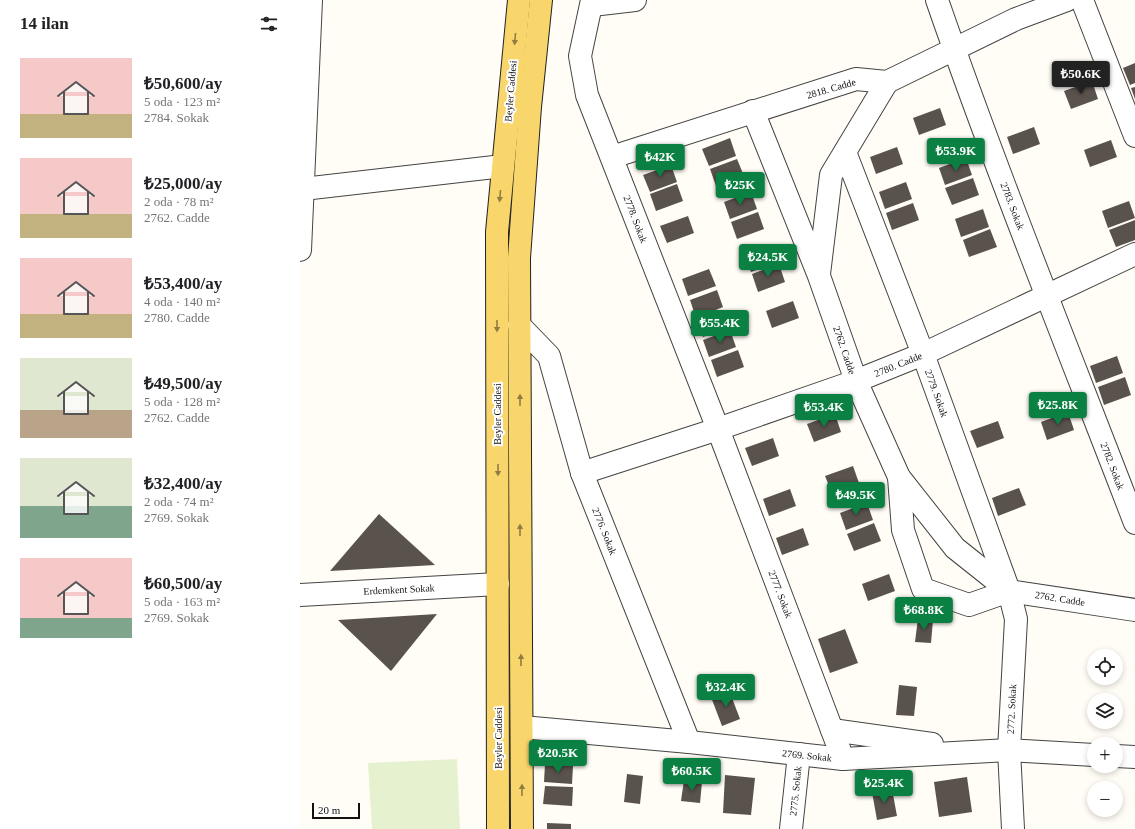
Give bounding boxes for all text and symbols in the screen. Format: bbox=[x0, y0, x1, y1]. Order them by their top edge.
icon: filters bbox=[258, 13, 280, 35]
text: 14 ilan bbox=[20, 14, 69, 33]
one-way arrow bbox=[512, 33, 519, 45]
street label: Beyler Caddesi bbox=[502, 60, 519, 122]
pin: ₺50.6K bbox=[1048, 61, 1114, 95]
text: ₺50.6K bbox=[1061, 66, 1101, 81]
icon: home bbox=[52, 74, 100, 122]
text: ₺50,600/ay bbox=[144, 74, 222, 93]
street label: 2818. Cadde bbox=[805, 76, 857, 101]
text: 5 oda · 123 m² bbox=[144, 94, 220, 109]
text: 2784. Sokak bbox=[144, 110, 209, 125]
pin: ₺53.9K bbox=[923, 138, 989, 172]
text: ₺53.9K bbox=[936, 143, 976, 158]
pin: ₺42K bbox=[636, 144, 684, 178]
text: ₺42K bbox=[645, 149, 675, 164]
pin: ₺25K bbox=[716, 172, 764, 206]
icon: home bbox=[52, 174, 100, 222]
text: ₺25,000/ay bbox=[144, 174, 222, 193]
text: ₺25K bbox=[725, 177, 755, 192]
street label: 2783. Sokak bbox=[998, 181, 1027, 231]
one-way arrow bbox=[497, 190, 504, 202]
text: 2 oda · 78 m² bbox=[144, 194, 214, 209]
street label: 2778. Sokak bbox=[621, 194, 650, 244]
text: 2762. Cadde bbox=[144, 210, 210, 225]
pin: ₺24.5K bbox=[735, 244, 801, 278]
text: ₺24.5K bbox=[748, 249, 788, 264]
icon: home bbox=[52, 274, 100, 322]
text: ₺53,400/ay bbox=[144, 274, 222, 293]
text: 4 oda · 140 m² bbox=[144, 294, 220, 309]
text: 2780. Cadde bbox=[144, 310, 210, 325]
pin: ₺55.4K bbox=[687, 310, 753, 344]
text: ₺55.4K bbox=[700, 315, 740, 330]
one-way arrow bbox=[494, 320, 500, 333]
street label: 2762. Cadde bbox=[831, 324, 858, 376]
street label: 2780. Cadde bbox=[873, 350, 924, 379]
street label: 2779. Sokak bbox=[923, 368, 950, 419]
icon: home bbox=[52, 374, 100, 422]
text: ₺49,500/ay bbox=[144, 374, 222, 393]
street label: Beyler Caddesi bbox=[492, 383, 503, 445]
pin: ₺25.8K bbox=[1025, 392, 1091, 426]
one-way arrow bbox=[517, 393, 523, 406]
text: 5 oda · 128 m² bbox=[144, 394, 220, 409]
pin: ₺53.4K bbox=[791, 394, 857, 428]
text: ₺25.8K bbox=[1038, 397, 1078, 412]
text: ₺53.4K bbox=[804, 399, 844, 414]
text: 2762. Cadde bbox=[144, 410, 210, 425]
street label: 2782. Sokak bbox=[1098, 441, 1127, 491]
one-way arrow bbox=[495, 464, 501, 477]
icon: home bbox=[52, 474, 100, 522]
text: ₺32,400/ay bbox=[144, 474, 222, 493]
pin: ₺49.5K bbox=[823, 482, 889, 516]
text: ₺49.5K bbox=[836, 487, 876, 502]
text: 2 oda · 74 m² bbox=[144, 494, 214, 509]
street label: 2776. Sokak bbox=[590, 506, 619, 556]
text: 2769. Sokak bbox=[144, 510, 209, 525]
one-way arrow bbox=[517, 523, 523, 536]
street label: 2777. Sokak bbox=[766, 569, 795, 619]
icon: home bbox=[52, 574, 100, 622]
text: ₺60,500/ay bbox=[144, 574, 222, 593]
street label: Erdemkent Sokak bbox=[363, 582, 435, 597]
street label: 2762. Cadde bbox=[1034, 589, 1086, 608]
text: 5 oda · 163 m² bbox=[144, 594, 220, 609]
pin: ₺68.8K bbox=[891, 597, 957, 631]
text: ₺68.8K bbox=[904, 602, 944, 617]
text: 2769. Sokak bbox=[144, 610, 209, 625]
map controls bbox=[1087, 649, 1123, 817]
button: locate bbox=[1087, 649, 1123, 685]
one-way arrow bbox=[518, 653, 524, 666]
pin: ₺32.4K bbox=[693, 674, 759, 708]
text: ₺32.4K bbox=[706, 679, 746, 694]
street label: 2772. Sokak bbox=[1005, 684, 1018, 734]
button: layers bbox=[1087, 693, 1123, 729]
street label: Beyler Caddesi bbox=[493, 707, 504, 769]
button: + bbox=[1087, 737, 1123, 773]
pin: ₺20.5K bbox=[525, 740, 591, 774]
text: ₺20.5K bbox=[538, 745, 578, 760]
street label: 2769. Sokak bbox=[782, 747, 832, 764]
pin: ₺60.5K bbox=[659, 758, 725, 792]
text: ₺60.5K bbox=[672, 763, 712, 778]
street label: 2775. Sokak bbox=[787, 766, 804, 816]
pin: ₺25.4K bbox=[851, 770, 917, 804]
text: ₺25.4K bbox=[864, 775, 904, 790]
button: − bbox=[1087, 781, 1123, 817]
one-way arrow bbox=[519, 783, 525, 796]
scale bar bbox=[312, 801, 360, 820]
text: 20 m bbox=[318, 804, 340, 816]

